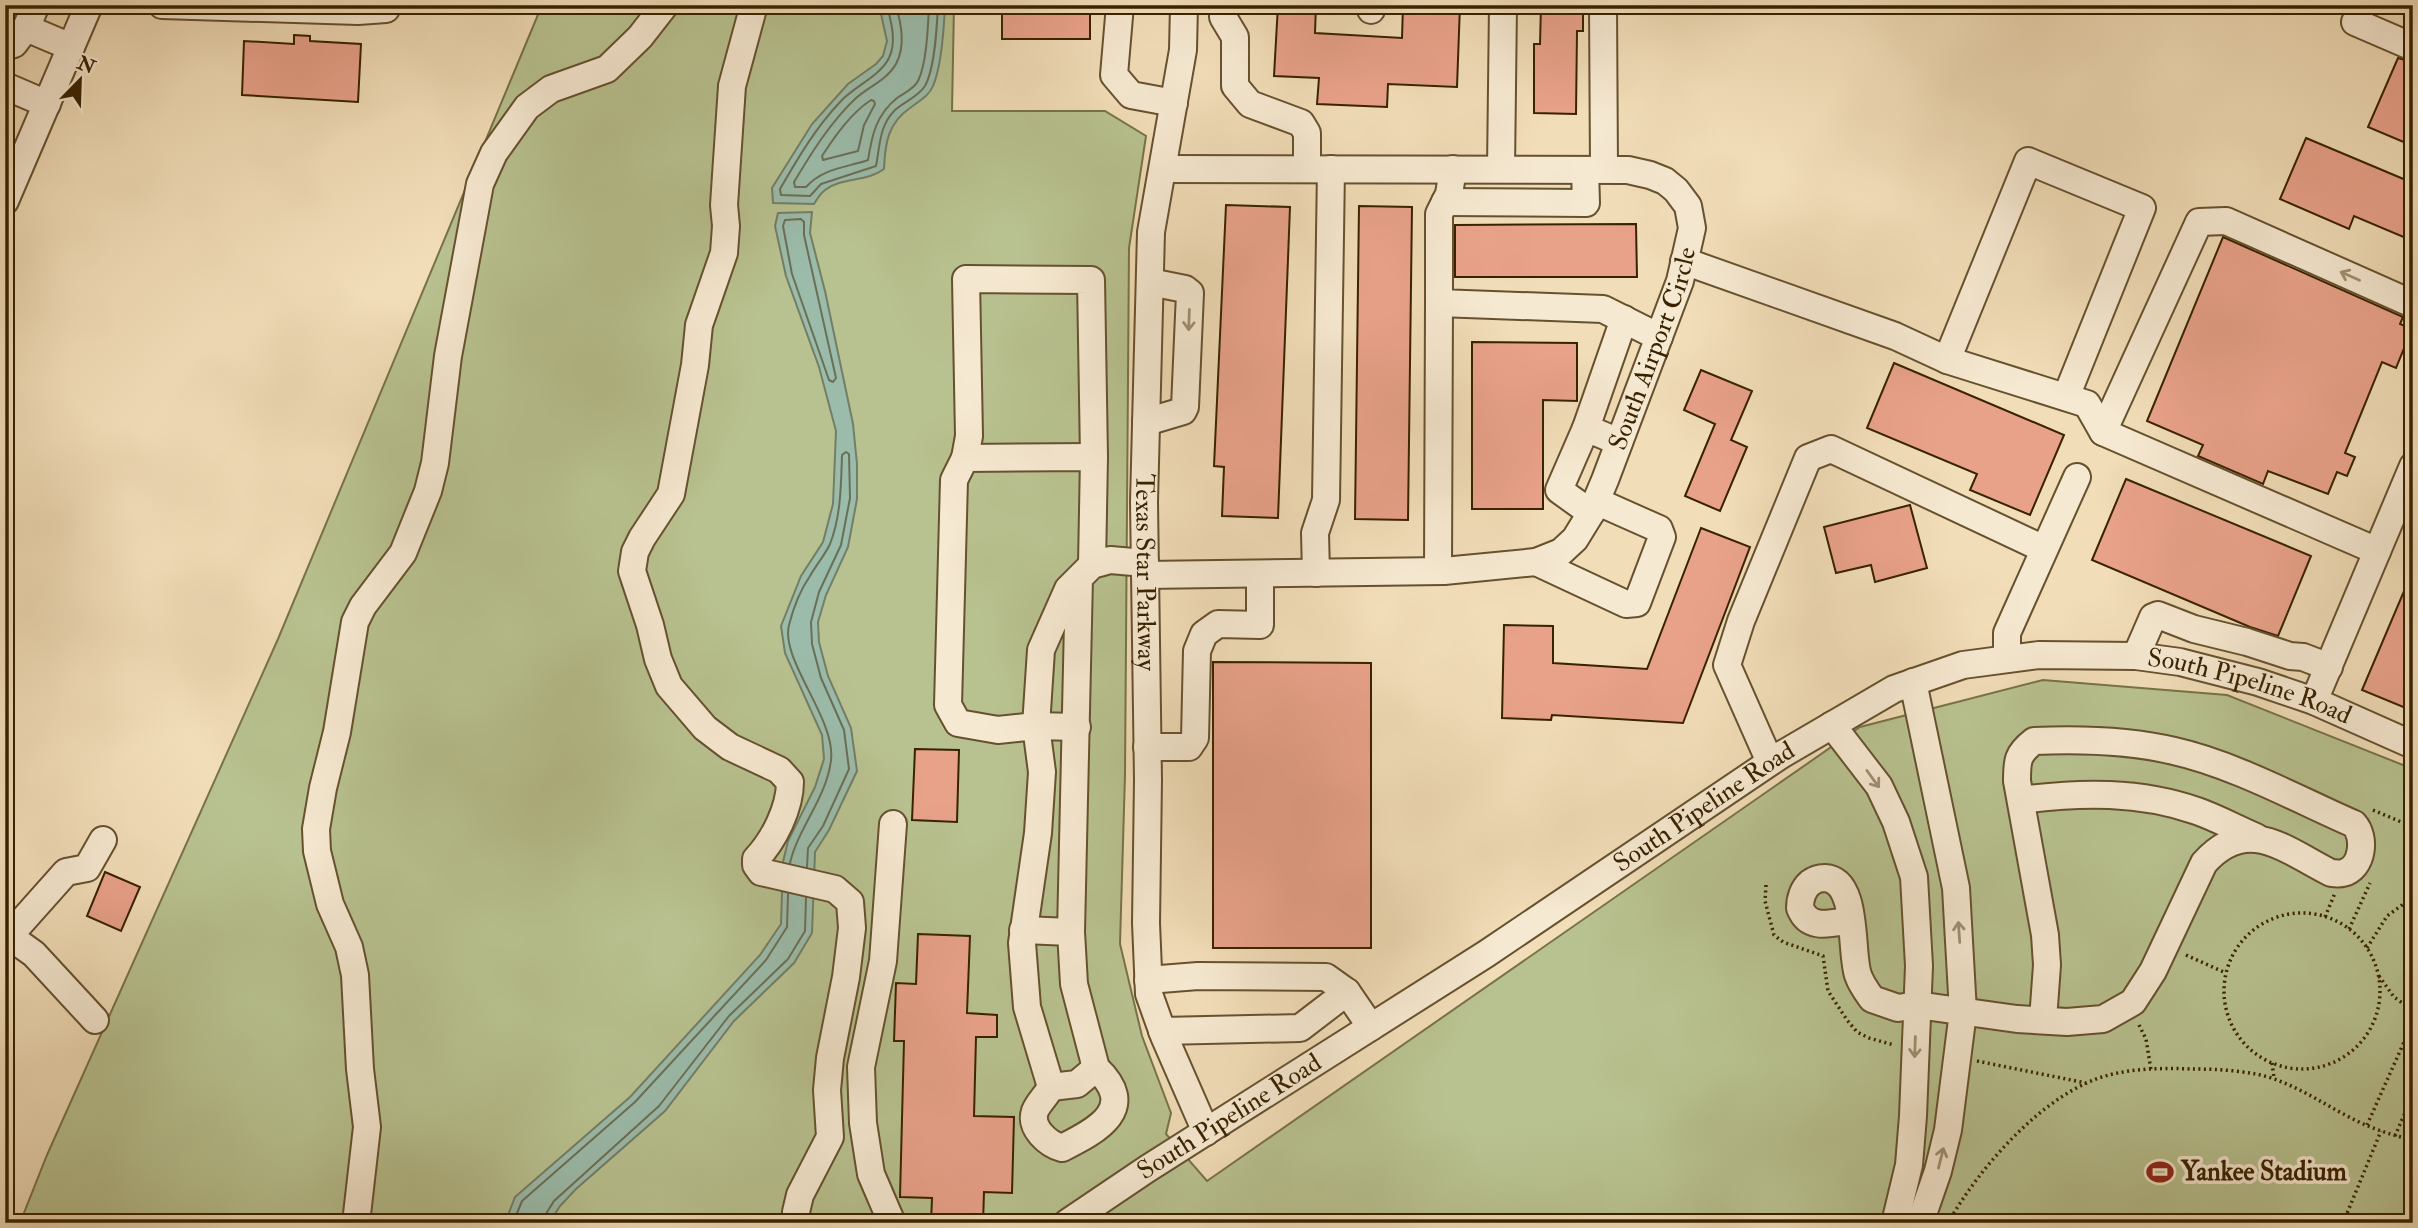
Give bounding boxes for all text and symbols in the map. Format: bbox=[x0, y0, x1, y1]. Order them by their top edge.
north arrow bbox=[46, 46, 116, 116]
text: N bbox=[73, 51, 100, 80]
street label: South Airport Circle bbox=[1602, 244, 1703, 454]
one-way arrow bbox=[2340, 269, 2362, 282]
one-way arrow bbox=[1182, 308, 1195, 331]
street label: Texas Star Parkway bbox=[1128, 473, 1162, 672]
street label: South Pipeline Road bbox=[2146, 642, 2357, 732]
street label: South Pipeline Road bbox=[1607, 735, 1800, 879]
one-way arrow bbox=[1866, 770, 1881, 788]
one-way arrow bbox=[1952, 921, 1965, 944]
one-way arrow bbox=[1908, 1035, 1921, 1058]
street label: South Pipeline Road bbox=[1131, 1046, 1327, 1187]
one-way arrow bbox=[1935, 1147, 1948, 1170]
place label: Yankee Stadium bbox=[2180, 1156, 2348, 1188]
sports icon: Yankee Stadium bbox=[2145, 1157, 2175, 1187]

